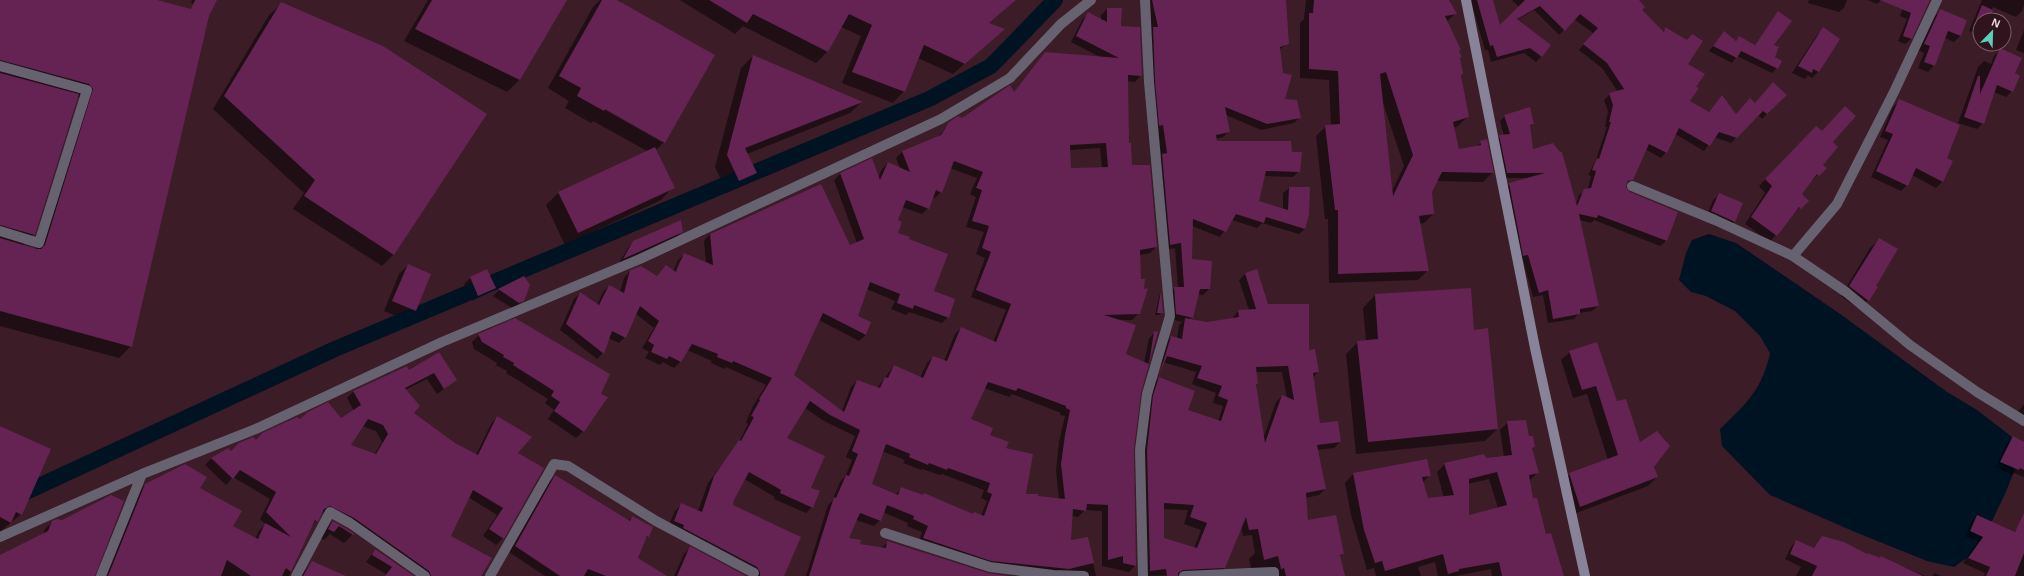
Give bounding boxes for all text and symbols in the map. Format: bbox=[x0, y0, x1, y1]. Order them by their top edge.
north arrow bbox=[1972, 12, 2012, 52]
text: N bbox=[1990, 16, 2002, 30]

